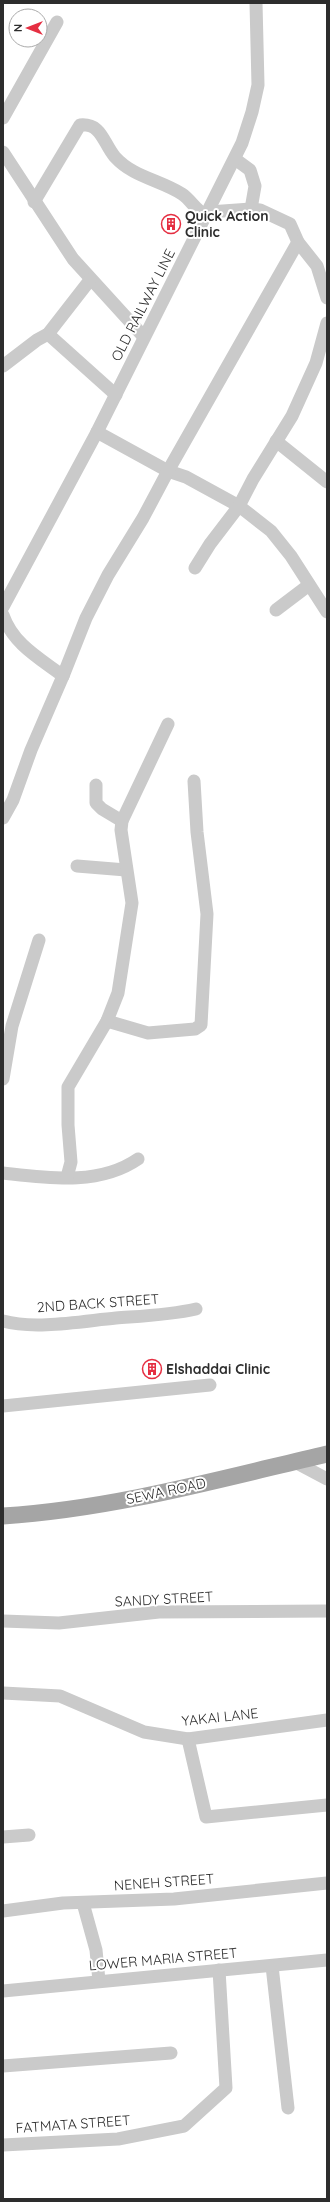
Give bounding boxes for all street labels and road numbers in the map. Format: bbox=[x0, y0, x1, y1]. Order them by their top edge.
street label: OLD RAILWAY LINE bbox=[107, 246, 179, 364]
street label: 2ND BACK STREET bbox=[36, 1290, 160, 1316]
street label: SEWA ROAD bbox=[125, 1474, 207, 1508]
street label: SANDY STREET bbox=[114, 1587, 214, 1611]
street label: YAKAI LANE bbox=[181, 1704, 259, 1730]
street label: NENEH STREET bbox=[113, 1870, 215, 1894]
street label: LOWER MARIA STREET bbox=[88, 1944, 238, 1974]
street label: FATMATA STREET bbox=[15, 2111, 131, 2137]

